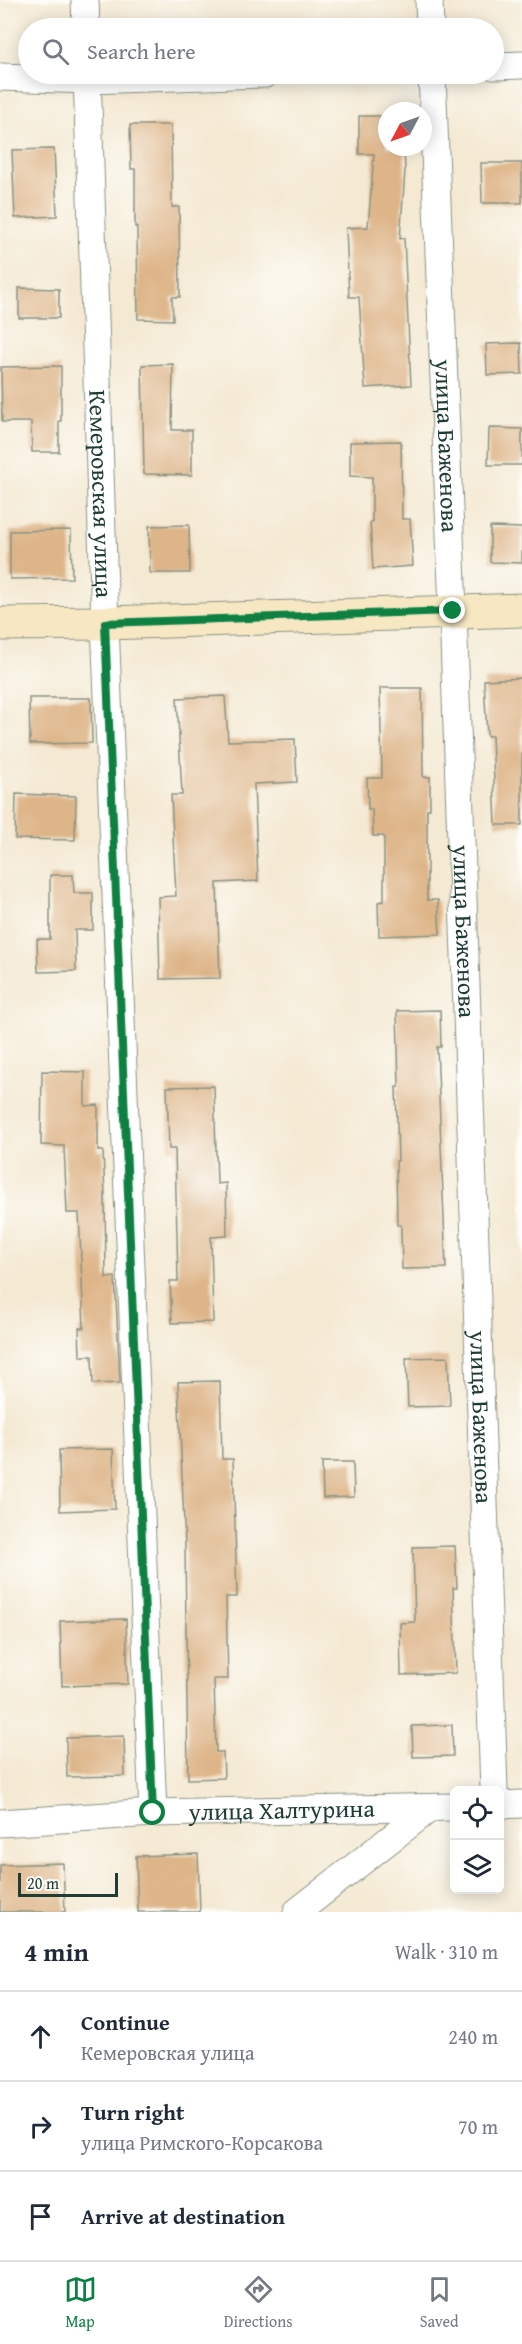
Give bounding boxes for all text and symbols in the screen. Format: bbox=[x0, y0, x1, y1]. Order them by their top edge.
search box bbox=[18, 18, 504, 84]
icon: search bbox=[39, 35, 72, 68]
text: Search here bbox=[87, 35, 196, 67]
north arrow bbox=[378, 102, 432, 156]
street label: улица Баженова bbox=[426, 357, 468, 534]
street label: Кемеровская улица bbox=[80, 389, 122, 599]
route end bbox=[439, 597, 465, 623]
street label: улица Баженова bbox=[444, 843, 485, 1019]
street label: улица Баженова bbox=[461, 1329, 502, 1505]
map controls bbox=[450, 1786, 504, 1894]
button: locate bbox=[450, 1786, 504, 1840]
street label: улица Халтурина bbox=[187, 1791, 376, 1829]
route start bbox=[139, 1799, 165, 1825]
button: layers bbox=[450, 1840, 504, 1894]
scale bar bbox=[18, 1870, 118, 1898]
text: 20 m bbox=[27, 1871, 59, 1895]
text: 4 min bbox=[24, 1932, 89, 1971]
text: Walk · 310 m bbox=[395, 1937, 498, 1966]
text: Continue bbox=[81, 2006, 170, 2038]
icon: ahead bbox=[24, 2020, 57, 2053]
text: 240 m bbox=[448, 2022, 498, 2051]
text: Кемеровская улица bbox=[81, 2038, 254, 2067]
text: Turn right bbox=[81, 2096, 184, 2128]
icon: right bbox=[24, 2110, 57, 2143]
text: 70 m bbox=[458, 2112, 498, 2141]
text: улица Римского-Корсакова bbox=[81, 2128, 323, 2157]
icon: arrive bbox=[24, 2200, 57, 2233]
text: Arrive at destination bbox=[81, 2200, 285, 2232]
tab: Map bbox=[64, 2273, 97, 2333]
tab: Directions bbox=[224, 2273, 293, 2333]
tab: Saved bbox=[420, 2273, 458, 2333]

